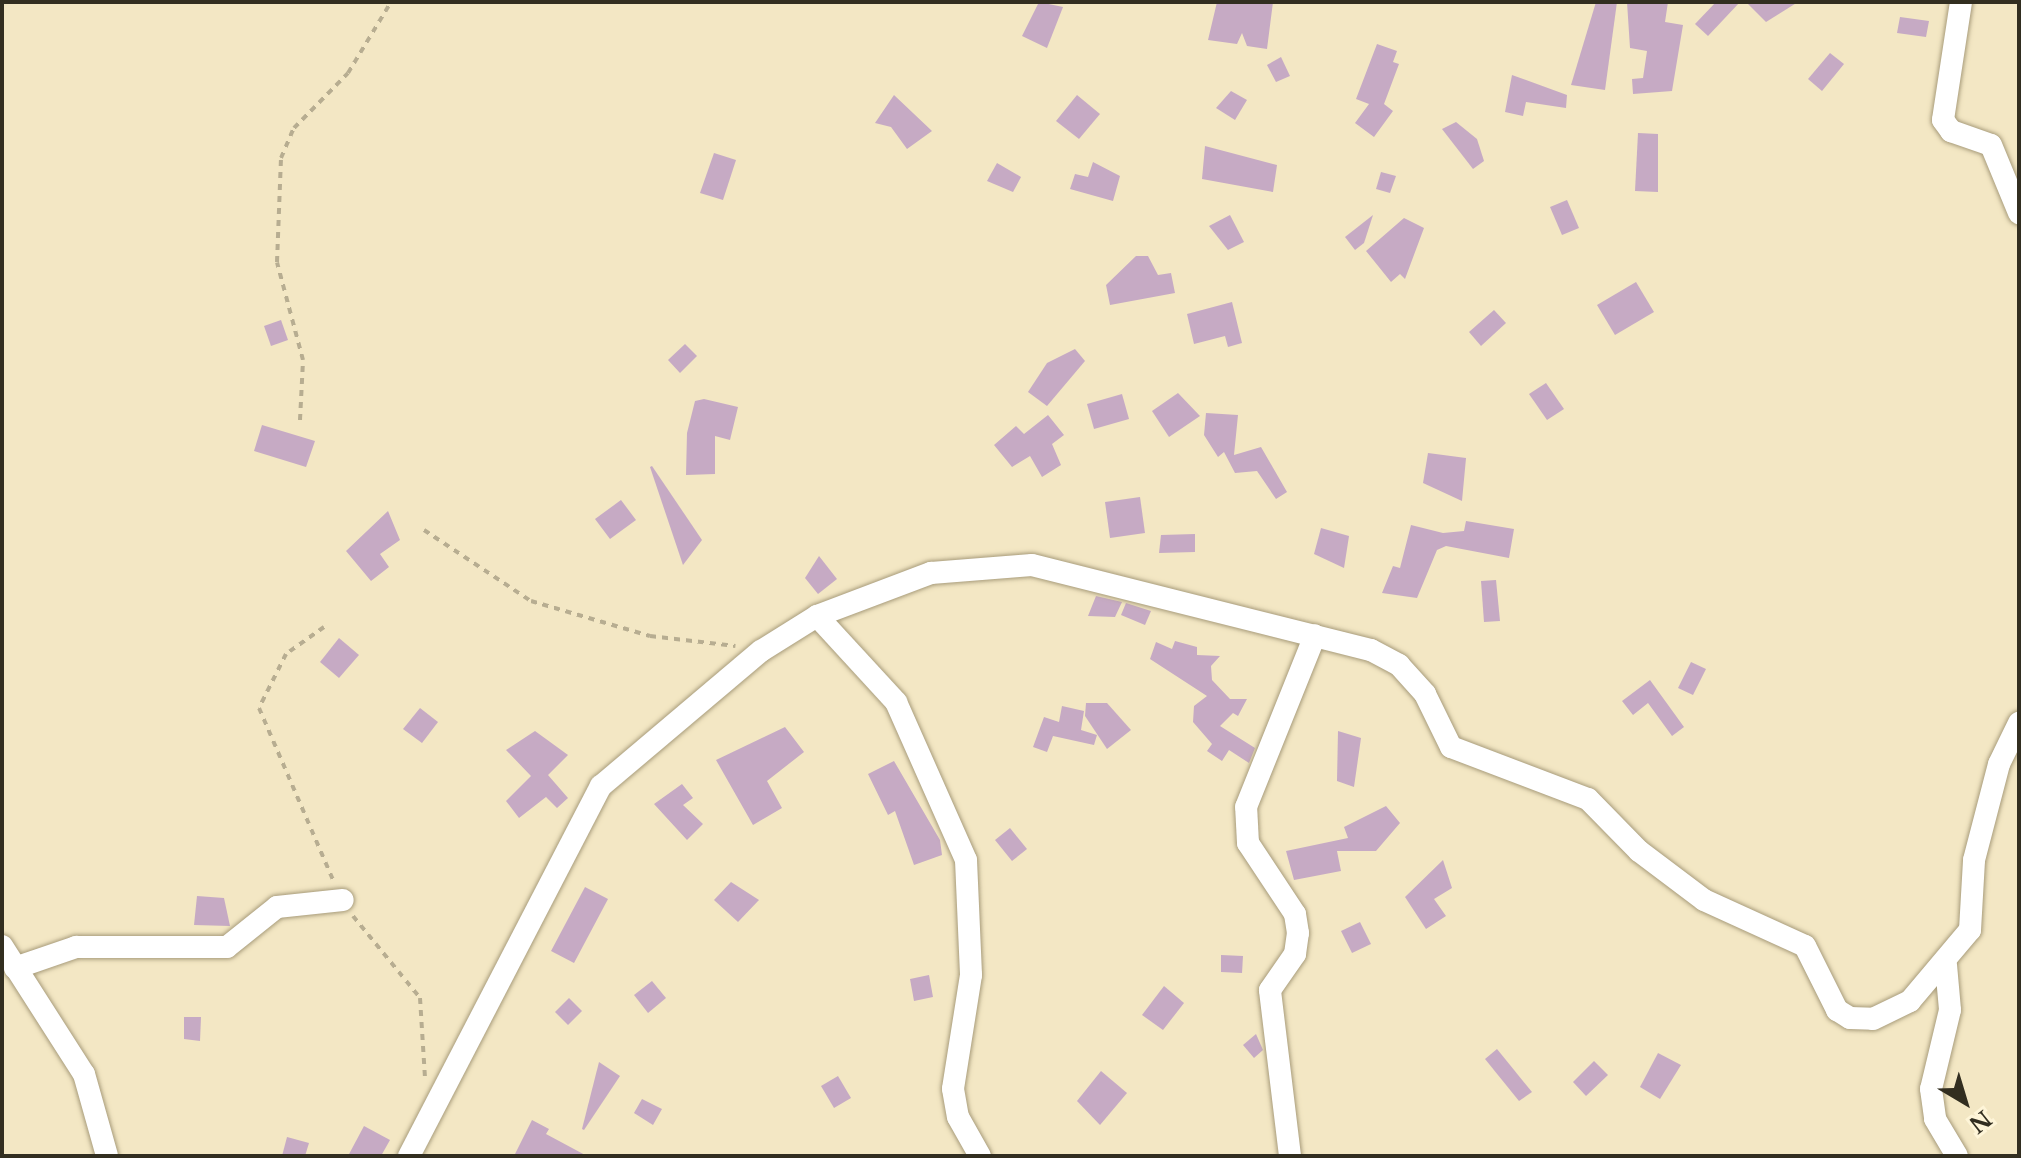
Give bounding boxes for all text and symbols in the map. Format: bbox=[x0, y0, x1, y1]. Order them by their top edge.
north arrow bbox=[1925, 1062, 2005, 1142]
text: N bbox=[1964, 1104, 1997, 1138]

